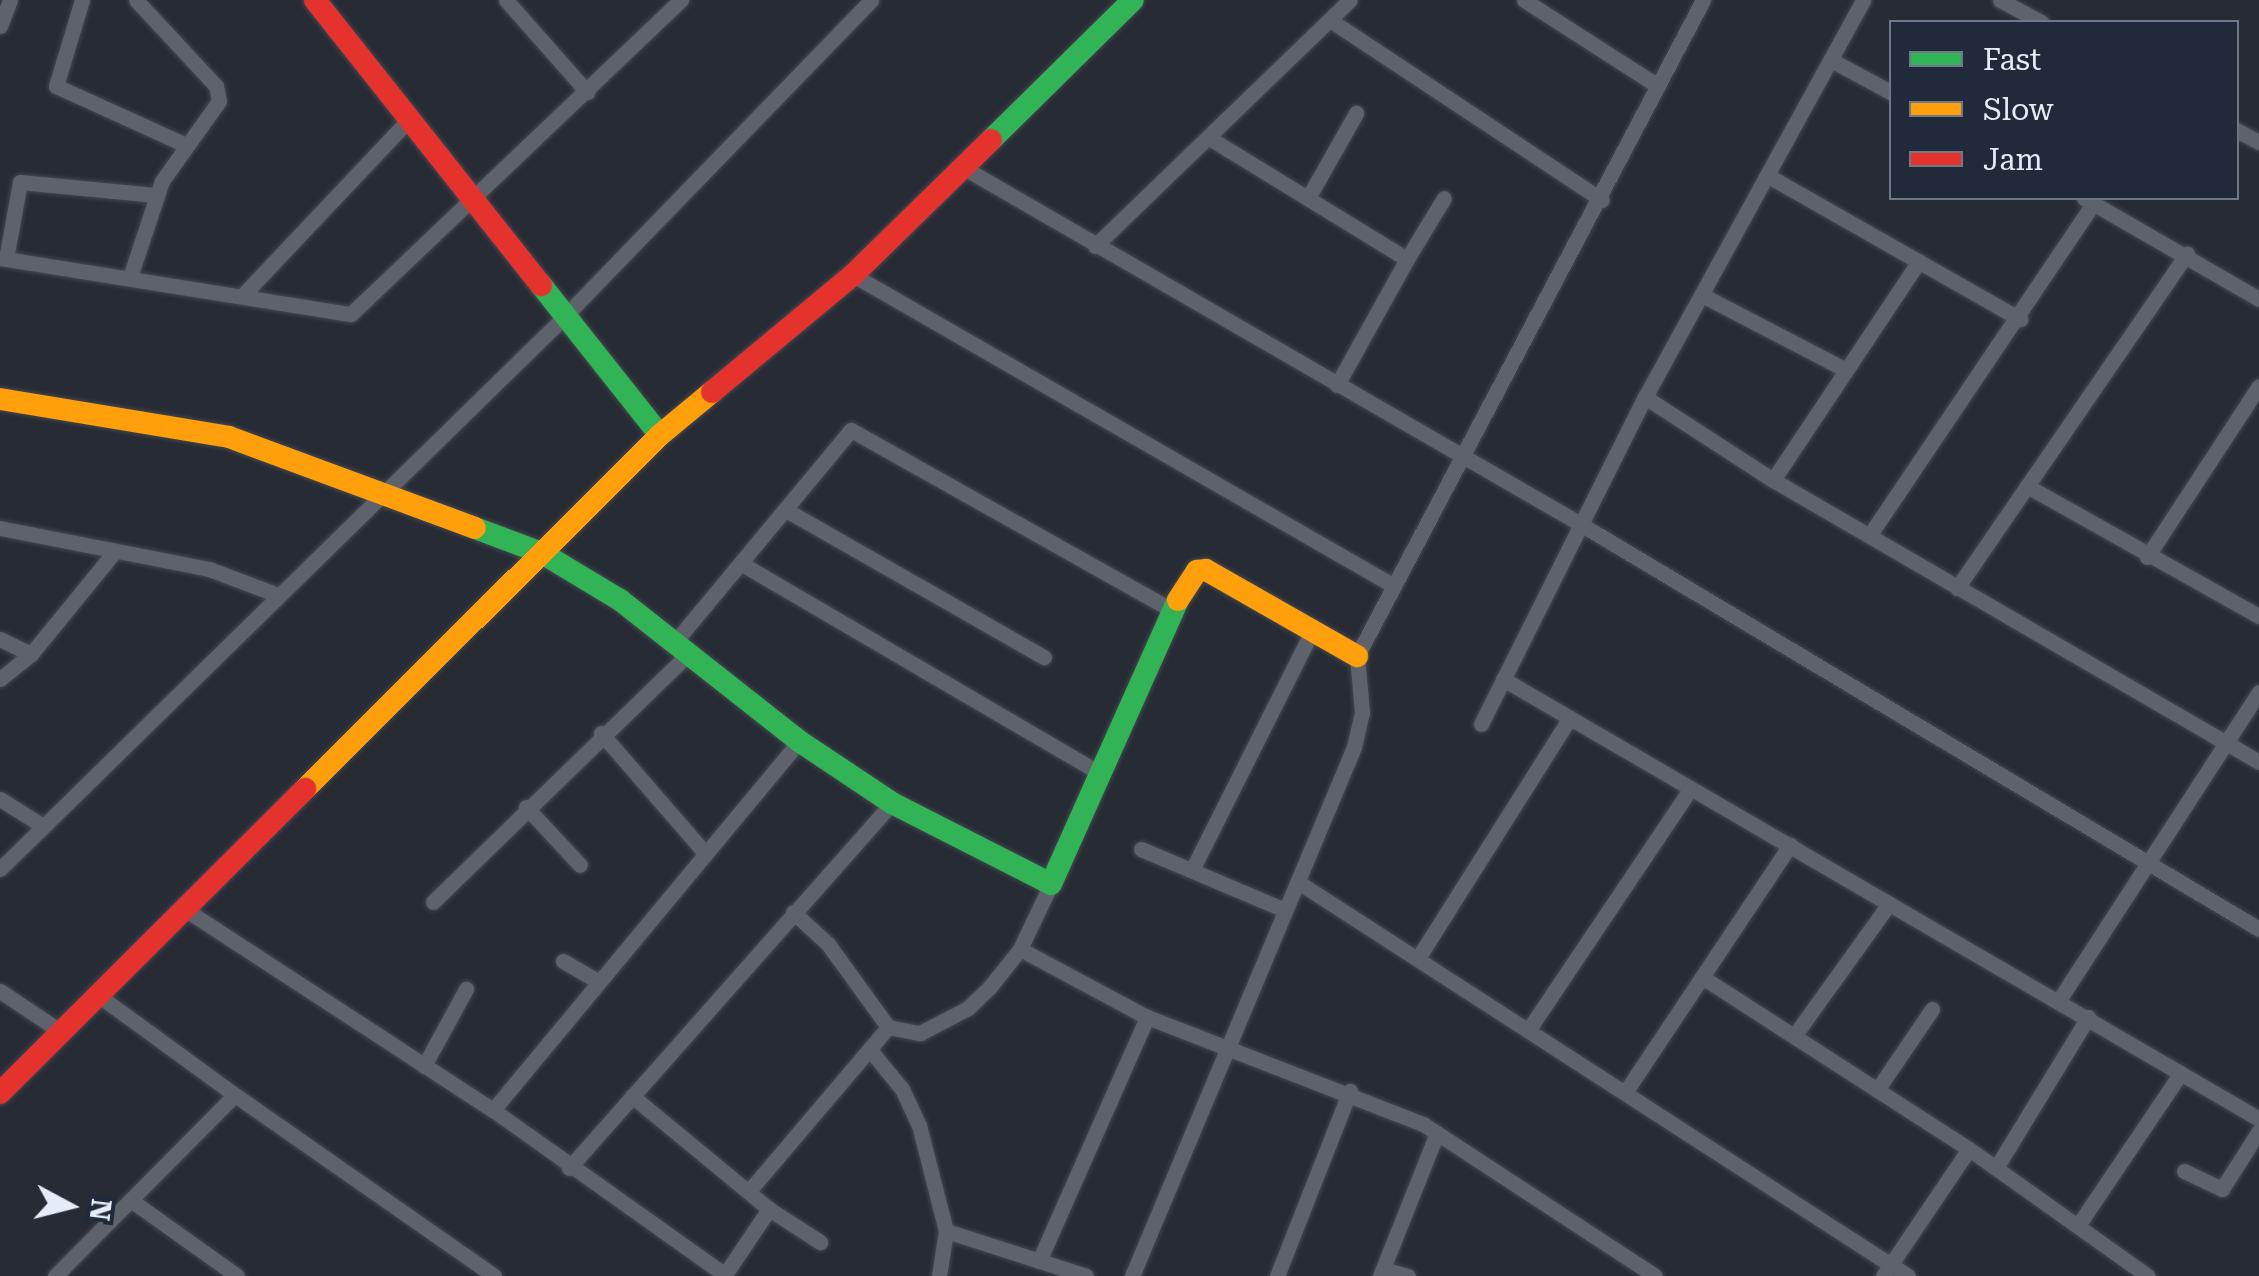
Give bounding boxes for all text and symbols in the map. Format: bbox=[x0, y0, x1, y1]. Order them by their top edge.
legend bbox=[1889, 20, 2239, 200]
text: Fast bbox=[1983, 42, 2041, 77]
text: Slow bbox=[1983, 92, 2054, 127]
text: Jam bbox=[1983, 142, 2043, 177]
north arrow bbox=[20, 1156, 120, 1256]
text: N bbox=[83, 1197, 118, 1222]

